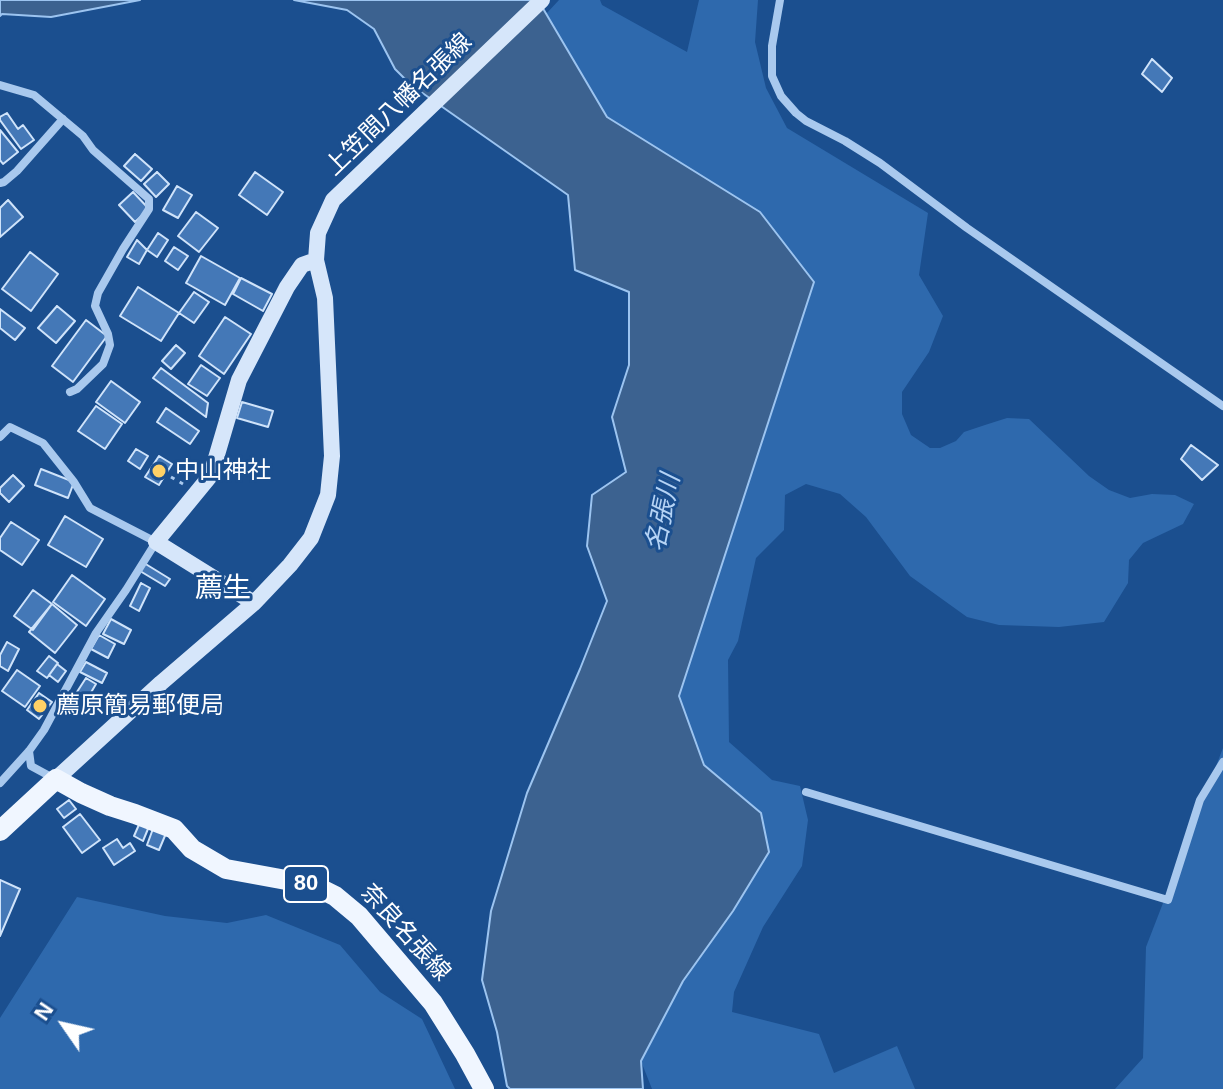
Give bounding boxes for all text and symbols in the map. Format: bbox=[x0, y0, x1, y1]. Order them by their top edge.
street label: 上笠間八幡名張線 bbox=[320, 28, 478, 182]
place label: 中山神社 bbox=[175, 457, 271, 485]
marker: 中山神社 bbox=[150, 462, 168, 480]
water label: 名張川 bbox=[641, 472, 687, 554]
district label: 薦生 bbox=[195, 572, 251, 606]
place label: 薦原簡易郵便局 bbox=[56, 692, 224, 720]
marker: 薦原簡易郵便局 bbox=[31, 697, 49, 715]
road number: 80 bbox=[284, 866, 328, 902]
street label: 奈良名張線 bbox=[354, 879, 456, 987]
north arrow bbox=[24, 985, 104, 1065]
text: N bbox=[29, 998, 58, 1025]

